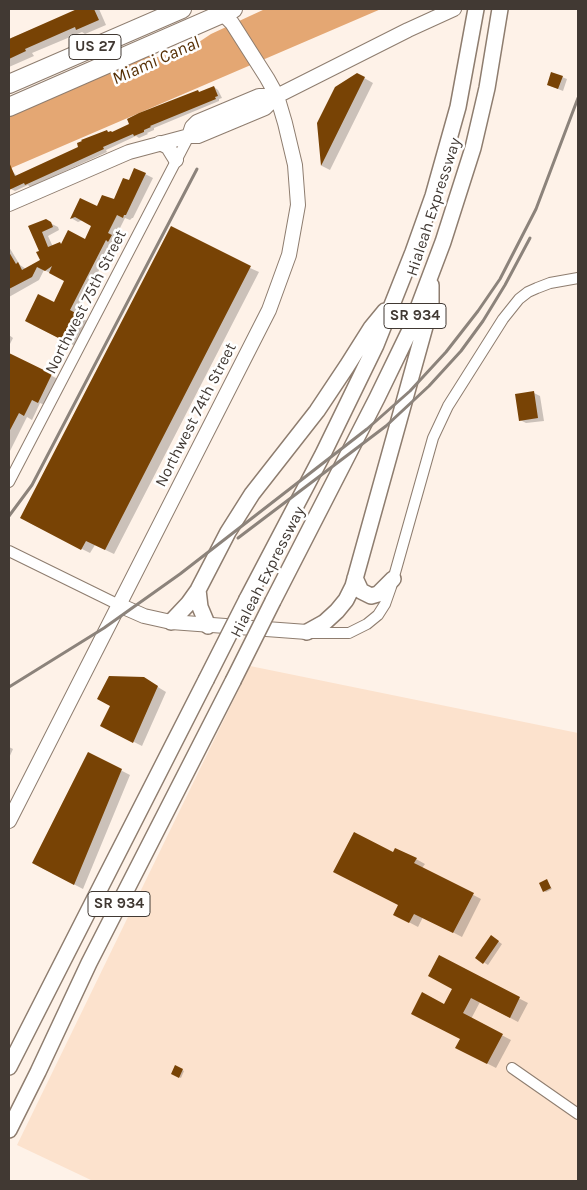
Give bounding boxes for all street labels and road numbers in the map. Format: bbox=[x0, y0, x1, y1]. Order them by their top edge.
road number: US 27 bbox=[69, 34, 121, 60]
street label: Hialeah Expressway bbox=[403, 135, 465, 279]
street label: Northwest 75th Street bbox=[41, 227, 131, 377]
road number: SR 934 bbox=[384, 304, 446, 328]
street label: Northwest 74th Street bbox=[151, 340, 241, 490]
street label: Hialeah Expressway bbox=[227, 503, 309, 641]
road number: SR 934 bbox=[88, 892, 150, 916]

